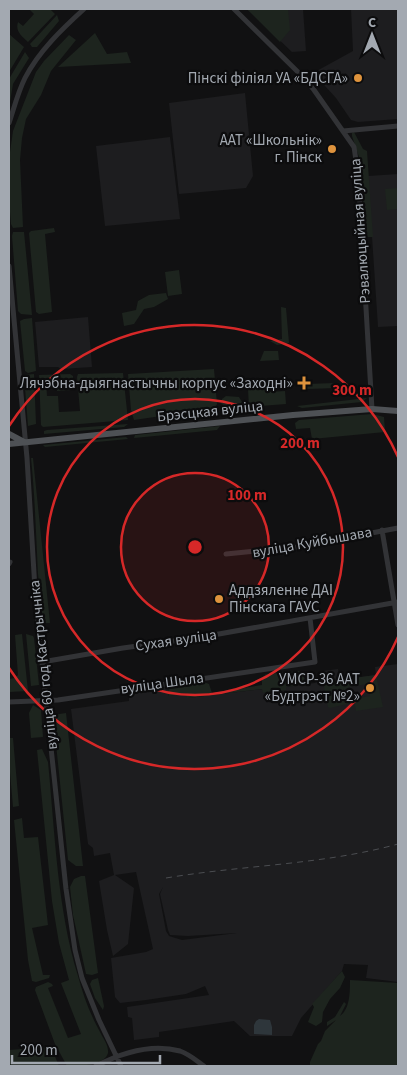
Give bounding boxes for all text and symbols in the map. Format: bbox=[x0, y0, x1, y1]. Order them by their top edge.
north arrow bbox=[347, 10, 397, 60]
text: С bbox=[368, 13, 376, 33]
place label: Пінскі філіял УА «БДСГА» bbox=[188, 68, 348, 89]
marker: Пінскі філіял УА «БДСГА» bbox=[352, 72, 364, 84]
place label: ААТ «Школьнік» г. Пінск bbox=[220, 130, 323, 168]
marker: ААТ «Школьнік» г. Пінск bbox=[326, 143, 338, 155]
street label: Рэвалюцыйная вуліца bbox=[345, 158, 376, 304]
place label: Лячэбна-дыягнастычны корпус «Заходні» bbox=[20, 373, 293, 394]
marker: Лячэбна-дыягнастычны корпус «Заходні» bbox=[297, 376, 311, 390]
text: 300 m bbox=[332, 380, 372, 401]
street label: Брэсцкая вуліца bbox=[156, 395, 264, 428]
text: 200 m bbox=[280, 433, 320, 454]
text: 100 m bbox=[227, 485, 267, 506]
street label: вуліца Куйбышава bbox=[251, 522, 374, 563]
centre of rings bbox=[186, 538, 204, 556]
street label: вуліца 60 год Кастрычніка bbox=[24, 579, 63, 751]
place label: Аддзяленне ДАІ Пінскага ГАУС bbox=[229, 580, 333, 618]
marker: Аддзяленне ДАІ Пінскага ГАУС bbox=[213, 593, 225, 605]
street label: Сухая вуліца bbox=[134, 624, 218, 657]
street label: вуліца Шыла bbox=[119, 667, 205, 700]
place label: УМСР-36 ААТ «Будтрэст №2» bbox=[265, 669, 360, 707]
marker: УМСР-36 ААТ «Будтрэст №2» bbox=[364, 682, 376, 694]
scale bar bbox=[12, 1032, 160, 1064]
text: 200 m bbox=[20, 1040, 58, 1061]

